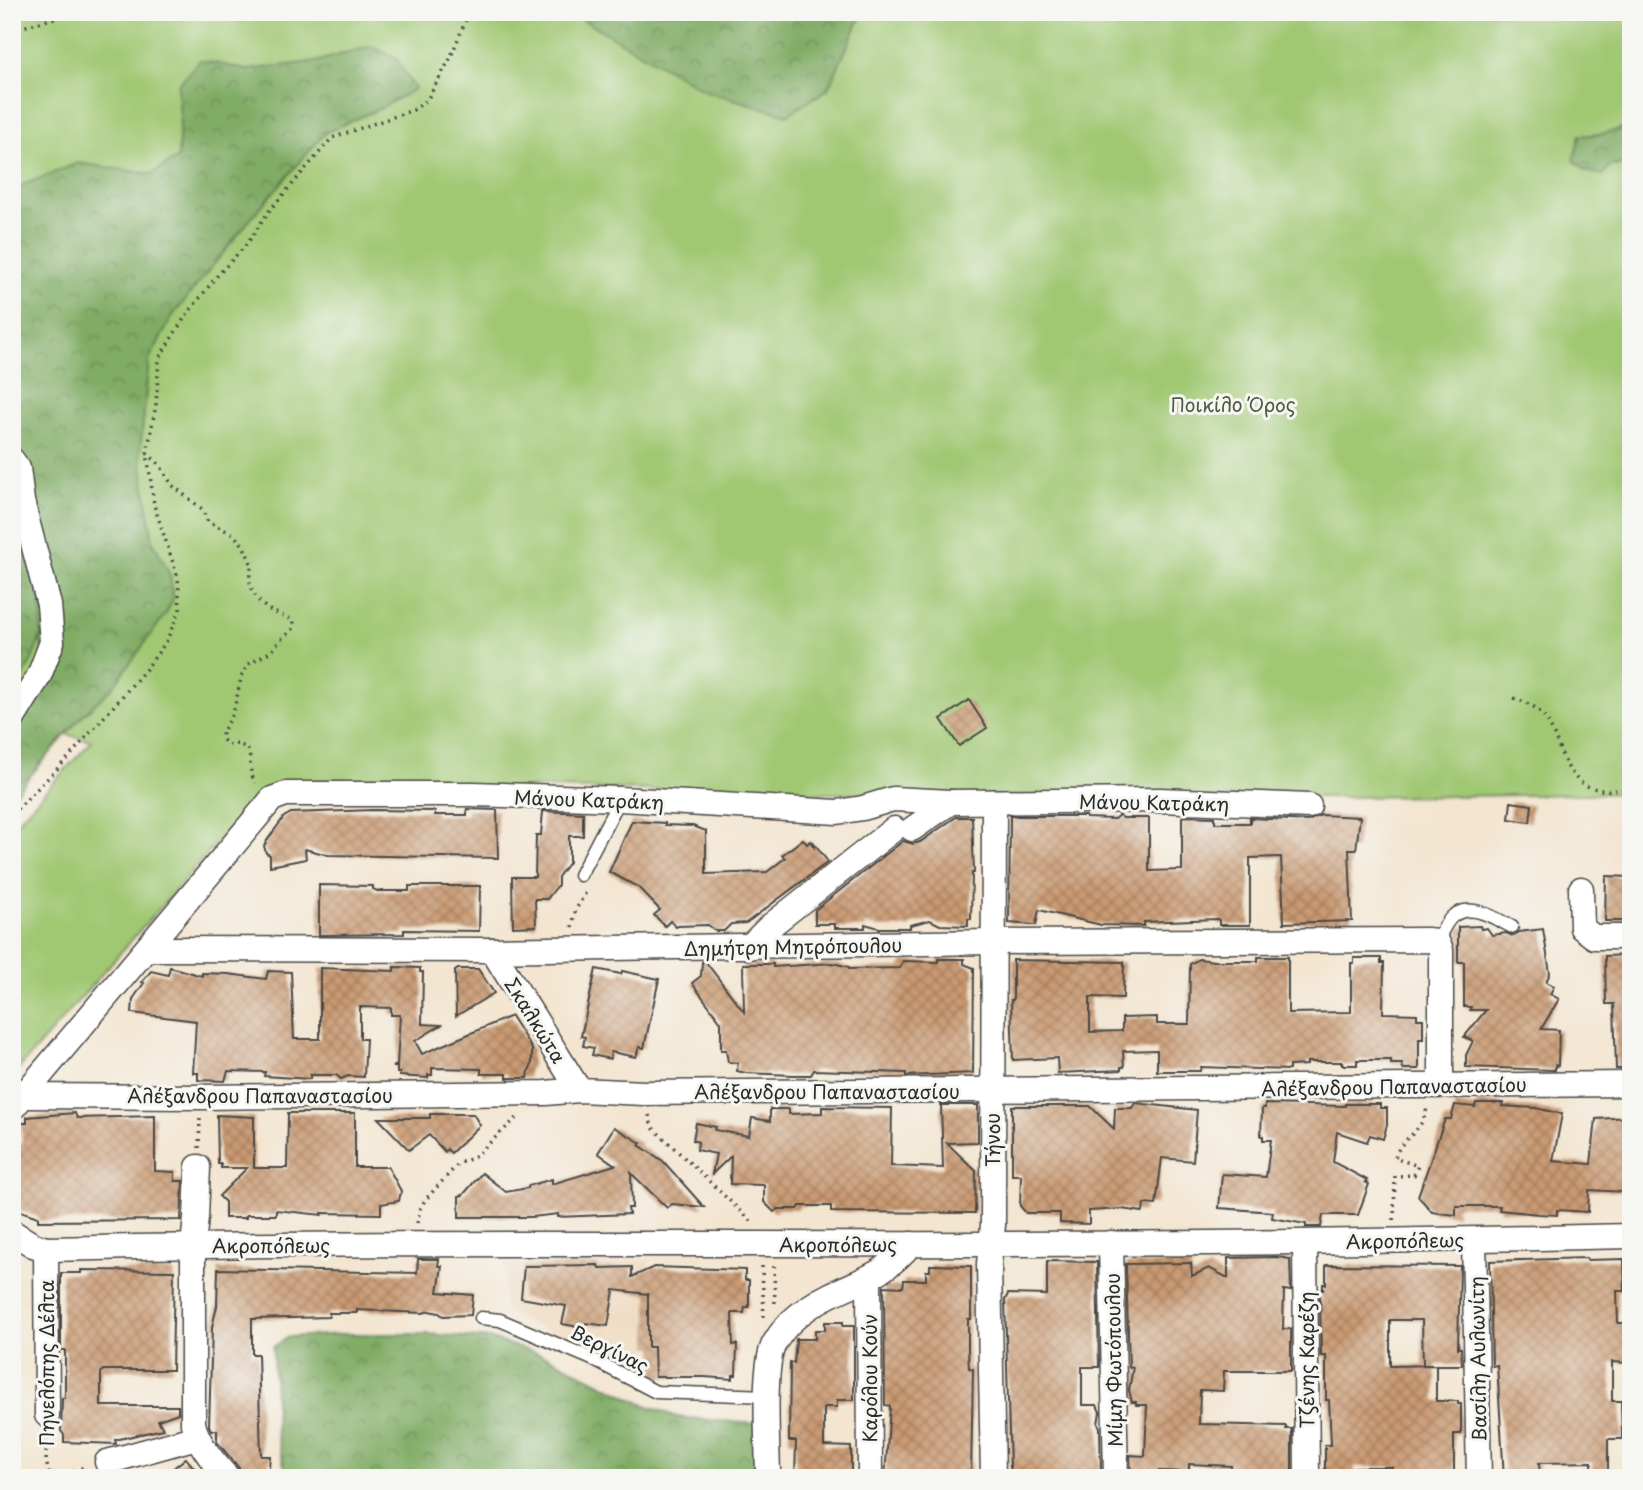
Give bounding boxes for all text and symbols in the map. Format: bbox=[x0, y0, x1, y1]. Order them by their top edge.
park label: Ποικίλο Όρος bbox=[1170, 390, 1296, 418]
street label: Μάνου Κατράκη bbox=[513, 782, 665, 816]
street label: Μάνου Κατράκη bbox=[1079, 787, 1229, 817]
street label: Δημήτρη Μητρόπουλου bbox=[684, 930, 902, 962]
street label: Σκαλκώτα bbox=[499, 972, 573, 1068]
street label: Αλέξανδρου Παπαναστασίου bbox=[1261, 1070, 1527, 1102]
street label: Αλέξανδρου Παπαναστασίου bbox=[694, 1077, 960, 1105]
street label: Αλέξανδρου Παπαναστασίου bbox=[127, 1081, 393, 1109]
street label: Τήνου bbox=[978, 1113, 1006, 1167]
street label: Ακροπόλεως bbox=[1346, 1225, 1464, 1255]
street label: Ακροπόλεως bbox=[779, 1230, 897, 1258]
street label: Ακροπόλεως bbox=[212, 1231, 330, 1259]
street label: Μίμη Φωτόπουλου bbox=[1097, 1273, 1129, 1447]
street label: Βασίλη Αυλωνίτη bbox=[1462, 1276, 1492, 1442]
street label: Πηνελόπης Δέλτα bbox=[32, 1280, 60, 1446]
street label: Τζένης Καρέζη bbox=[1292, 1291, 1320, 1429]
street label: Καρόλου Κούν bbox=[855, 1314, 883, 1442]
street label: Βεργίνας bbox=[566, 1317, 654, 1379]

